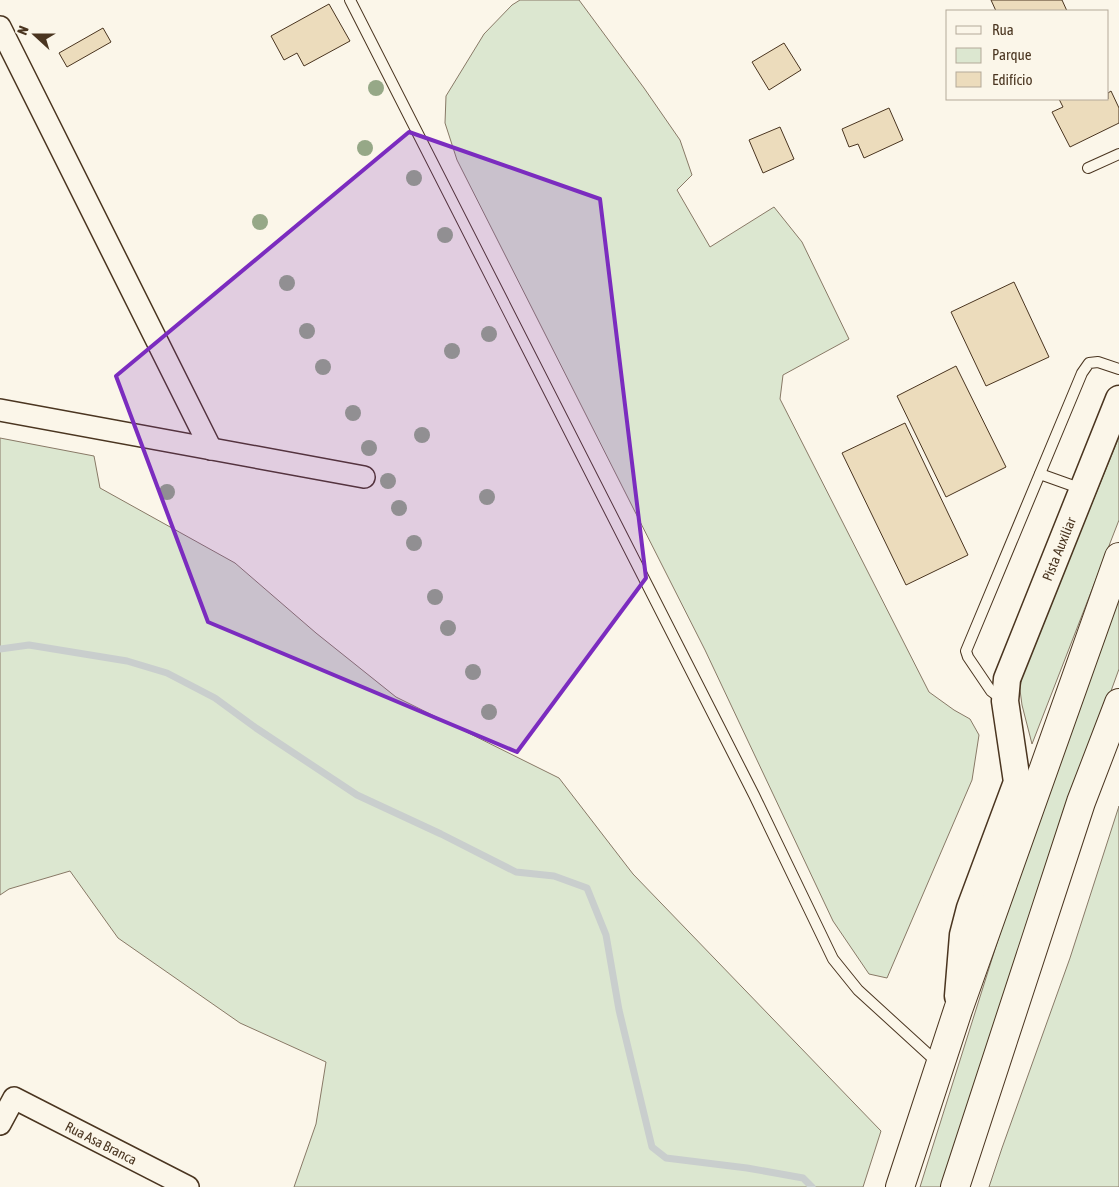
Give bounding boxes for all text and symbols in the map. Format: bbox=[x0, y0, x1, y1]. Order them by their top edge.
north arrow bbox=[10, 10, 60, 60]
legend bbox=[946, 10, 1109, 100]
text: Rua bbox=[992, 21, 1014, 38]
text: N bbox=[14, 24, 32, 37]
text: Parque bbox=[992, 46, 1032, 63]
text: Edifício bbox=[992, 71, 1033, 88]
street label: Pista Auxiliar bbox=[1039, 514, 1079, 583]
street label: Rua Asa Branca bbox=[63, 1118, 139, 1168]

